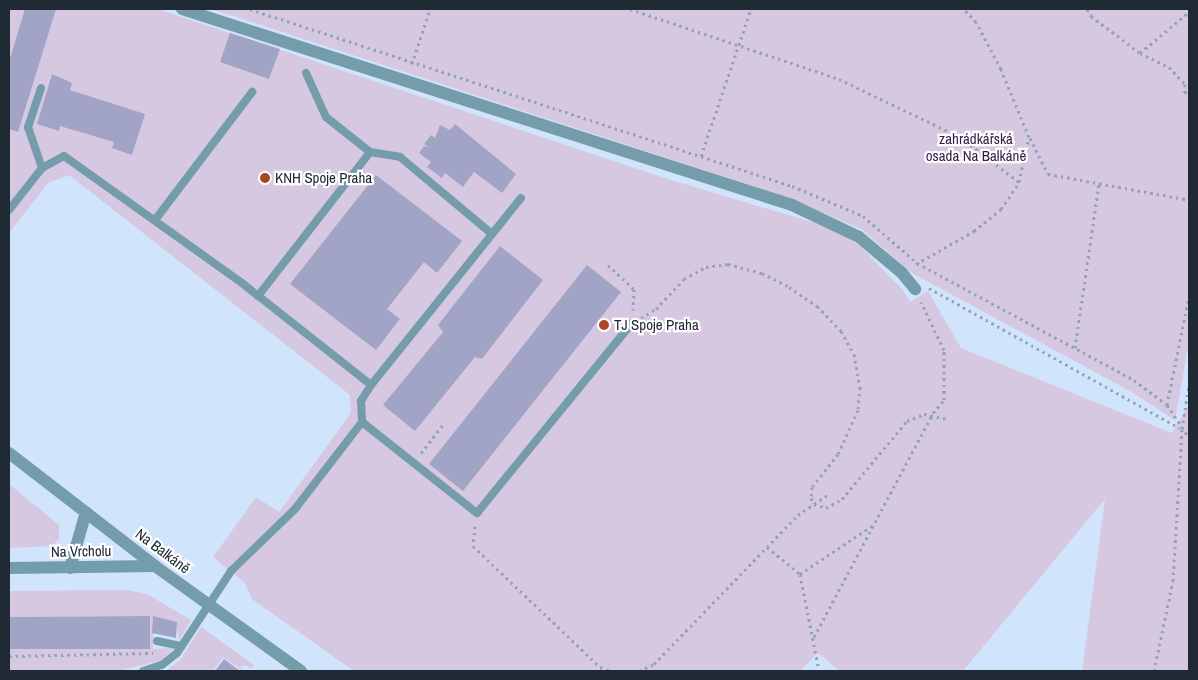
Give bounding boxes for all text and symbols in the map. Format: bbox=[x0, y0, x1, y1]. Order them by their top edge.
park label: zahrádkářská osada Na Balkáně bbox=[926, 129, 1026, 164]
place label: KNH Spoje Praha bbox=[275, 169, 372, 187]
marker: KNH Spoje Praha bbox=[259, 172, 271, 184]
place label: TJ Spoje Praha bbox=[614, 316, 699, 334]
marker: TJ Spoje Praha bbox=[598, 319, 610, 331]
street label: Na Balkáně bbox=[132, 525, 194, 577]
street label: Na Vrcholu bbox=[51, 541, 111, 561]

